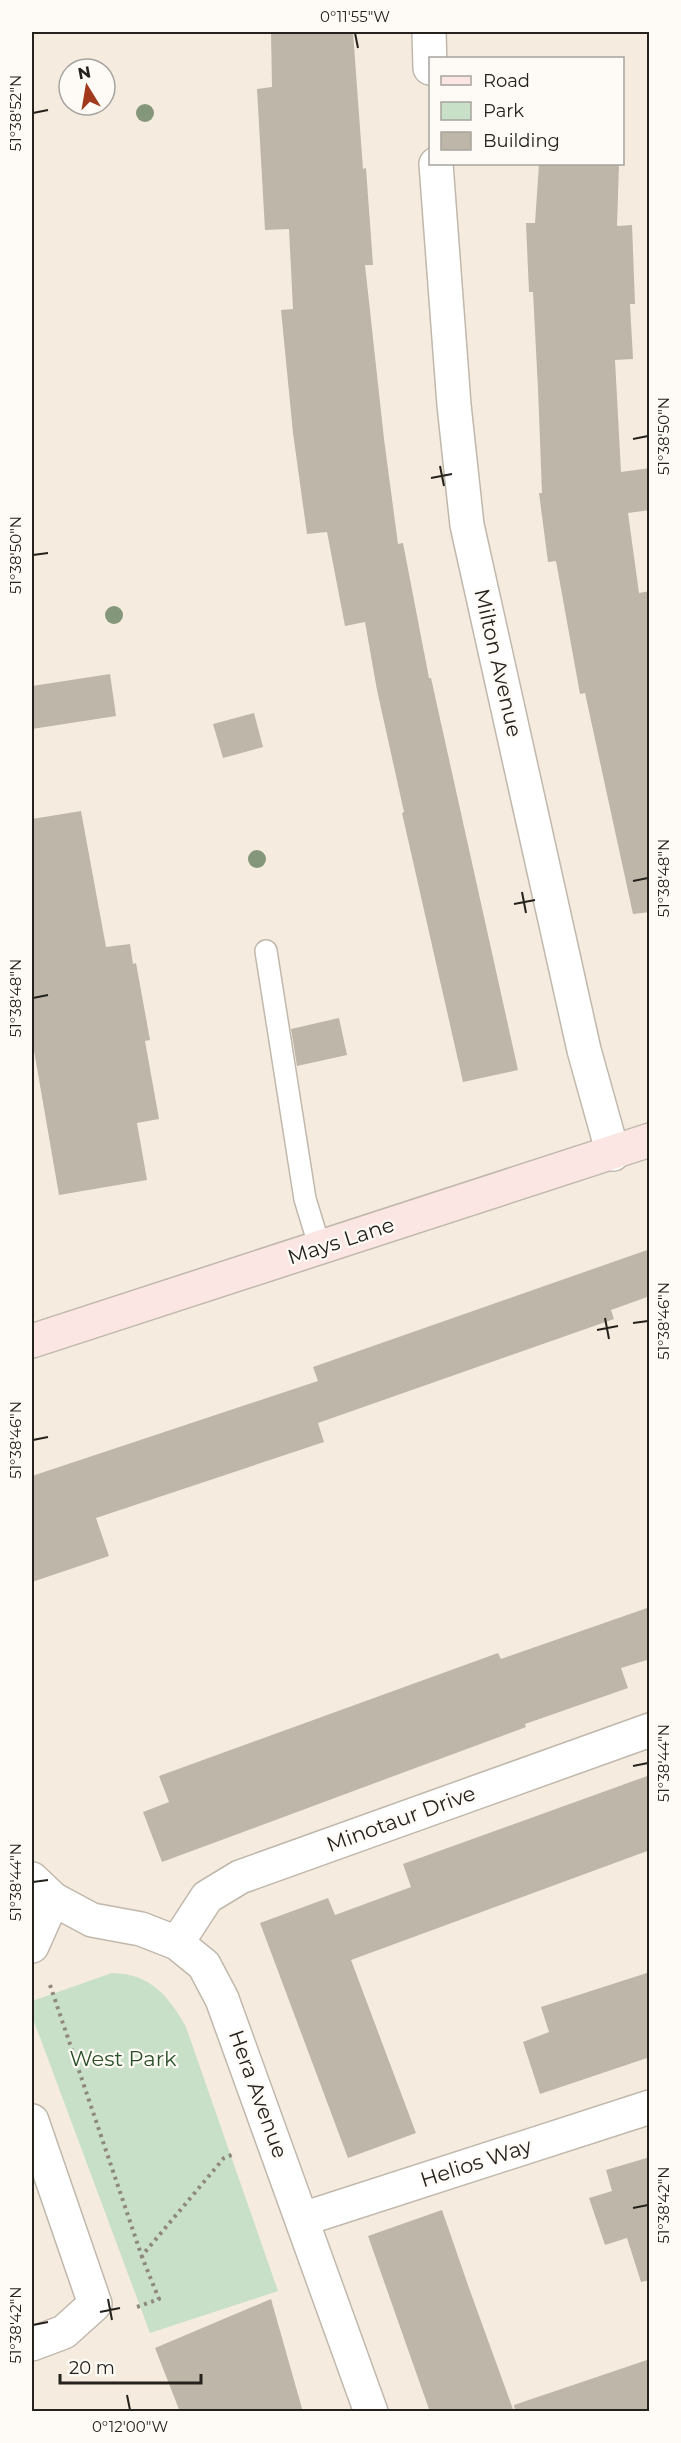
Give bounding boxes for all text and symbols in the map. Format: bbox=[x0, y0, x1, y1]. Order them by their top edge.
text: 0°11'55"W bbox=[320, 7, 390, 26]
north arrow bbox=[57, 57, 117, 117]
legend bbox=[429, 57, 624, 165]
text: N bbox=[76, 62, 92, 83]
text: Road bbox=[483, 70, 530, 92]
text: 51°38'52"N bbox=[6, 75, 25, 151]
text: Park bbox=[483, 100, 524, 122]
text: Building bbox=[483, 130, 560, 152]
text: 51°38'50"N bbox=[654, 397, 673, 475]
text: 51°38'50"N bbox=[6, 516, 25, 594]
street label: Milton Avenue bbox=[469, 586, 528, 739]
text: 51°38'48"N bbox=[654, 839, 673, 917]
text: 51°38'48"N bbox=[6, 959, 25, 1037]
street label: Mays Lane bbox=[284, 1212, 397, 1270]
text: 51°38'46"N bbox=[654, 1282, 673, 1360]
text: 51°38'46"N bbox=[6, 1401, 25, 1479]
text: 51°38'44"N bbox=[654, 1724, 673, 1802]
street label: Minotaur Drive bbox=[323, 1780, 479, 1857]
text: 51°38'44"N bbox=[6, 1843, 25, 1921]
street label: Hera Avenue bbox=[224, 2026, 293, 2161]
park label: West Park bbox=[69, 2046, 177, 2071]
street label: Helios Way bbox=[417, 2133, 535, 2192]
text: 51°38'42"N bbox=[654, 2166, 673, 2244]
text: 51°38'42"N bbox=[6, 2286, 25, 2364]
scale bar bbox=[60, 2347, 201, 2385]
text: 20 m bbox=[69, 2357, 115, 2379]
text: 0°12'00"W bbox=[92, 2417, 168, 2436]

